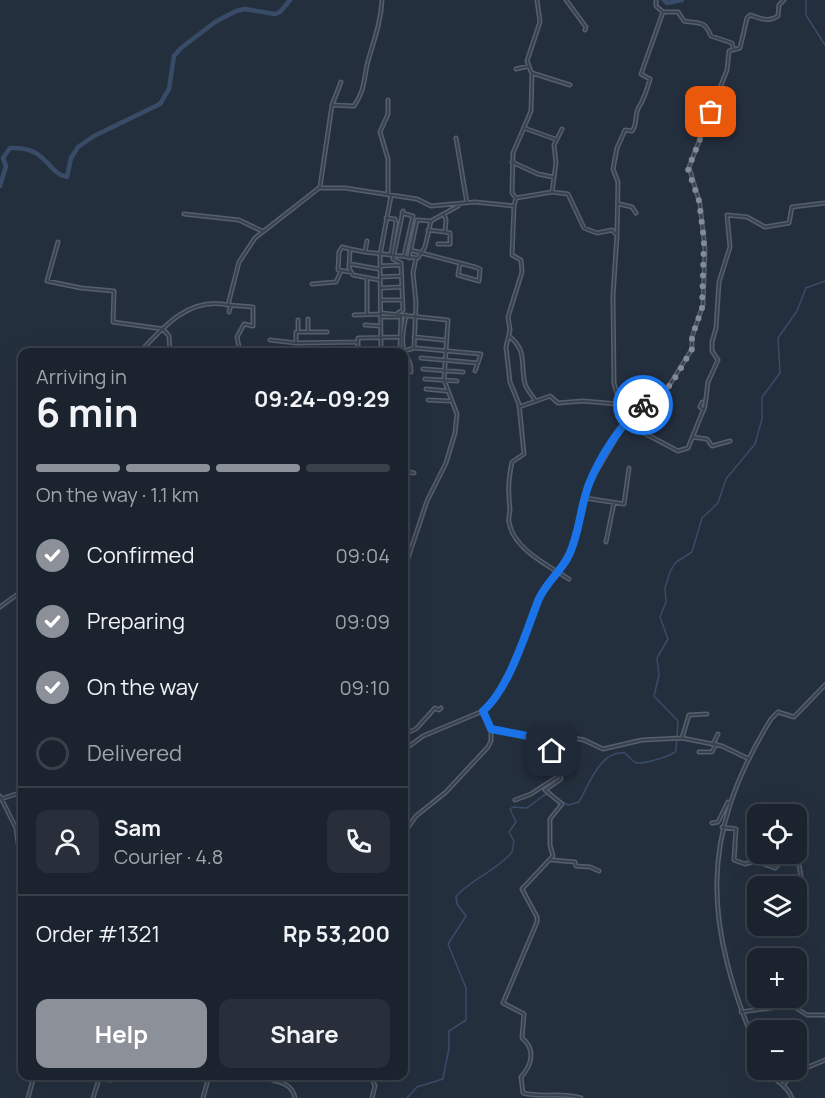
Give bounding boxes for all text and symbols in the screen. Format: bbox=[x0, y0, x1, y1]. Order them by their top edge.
pin bbox=[685, 86, 736, 137]
icon: bag bbox=[694, 95, 727, 128]
text: Arriving in bbox=[36, 363, 127, 390]
courier bbox=[613, 375, 673, 435]
text: 09:24–09:29 bbox=[254, 384, 390, 414]
text: 6 min bbox=[36, 385, 138, 439]
icon: bike bbox=[627, 389, 660, 422]
text: On the way · 1.1 km bbox=[36, 481, 199, 508]
icon: check bbox=[36, 539, 69, 572]
text: Confirmed bbox=[87, 540, 195, 570]
text: 09:04 bbox=[335, 542, 390, 569]
icon: check bbox=[36, 605, 69, 638]
text: Preparing bbox=[87, 606, 185, 636]
text: 09:09 bbox=[335, 608, 390, 635]
icon: check bbox=[36, 671, 69, 704]
text: On the way bbox=[87, 672, 199, 702]
text: 09:10 bbox=[339, 674, 390, 701]
pin bbox=[526, 725, 577, 776]
icon: home bbox=[535, 734, 568, 767]
text: Delivered bbox=[87, 738, 182, 768]
map controls bbox=[747, 804, 807, 1080]
button: locate bbox=[747, 804, 807, 864]
button: person bbox=[36, 810, 99, 873]
button: phone bbox=[327, 810, 390, 873]
text: Sam bbox=[114, 813, 161, 843]
text: Courier · 4.8 bbox=[114, 843, 223, 870]
button: layers bbox=[747, 876, 807, 936]
text: Order #1321 bbox=[36, 919, 160, 949]
text: Rp 53,200 bbox=[283, 919, 390, 949]
button: + bbox=[747, 948, 807, 1008]
button: Help bbox=[36, 999, 207, 1068]
button: Share bbox=[219, 999, 390, 1068]
button: − bbox=[747, 1020, 807, 1080]

